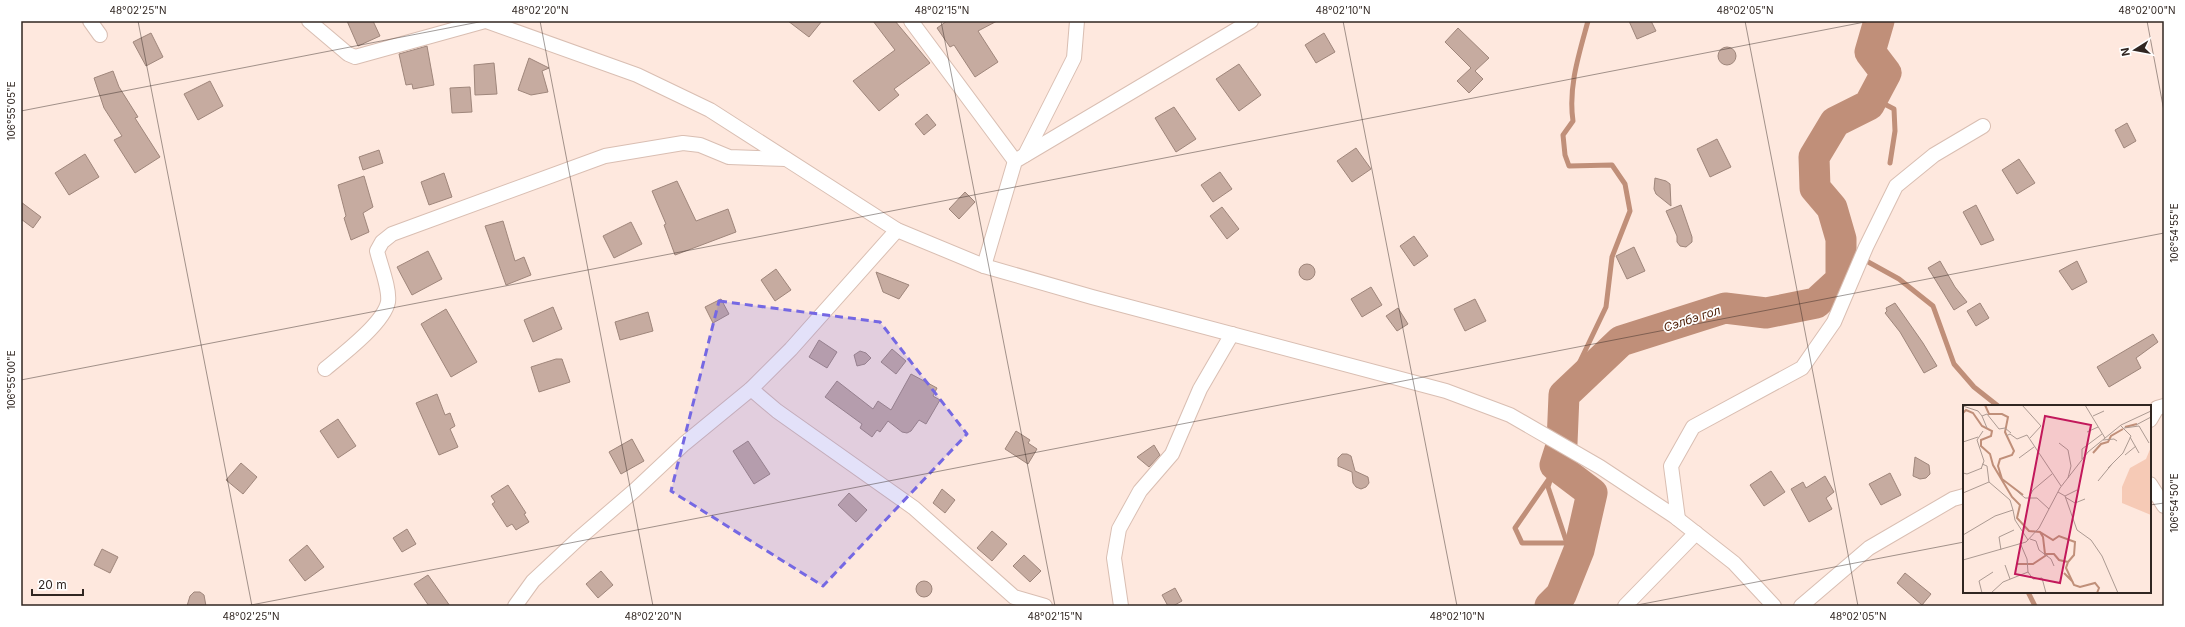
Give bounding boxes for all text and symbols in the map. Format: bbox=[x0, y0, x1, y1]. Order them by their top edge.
text: 48°02'25"N bbox=[110, 4, 166, 16]
text: 48°02'20"N bbox=[511, 4, 569, 16]
text: 48°02'15"N bbox=[915, 4, 969, 16]
text: 48°02'10"N bbox=[1315, 4, 1371, 16]
text: 48°02'05"N bbox=[1716, 4, 1774, 16]
text: 48°02'00"N bbox=[2118, 4, 2176, 16]
north arrow bbox=[2115, 30, 2155, 70]
text: N bbox=[2118, 46, 2133, 57]
text: 106°55'05"E bbox=[5, 81, 17, 141]
text: 106°54'55"E bbox=[2168, 203, 2180, 263]
water label: Сэлбэ гол bbox=[1662, 302, 1722, 335]
text: 106°55'00"E bbox=[5, 350, 17, 410]
inset map bbox=[1963, 405, 2151, 593]
text: 106°54'50"E bbox=[2168, 473, 2180, 533]
scale bar bbox=[32, 571, 83, 597]
text: 20 m bbox=[38, 577, 67, 592]
text: 48°02'25"N bbox=[223, 610, 279, 622]
text: 48°02'20"N bbox=[624, 610, 682, 622]
text: 48°02'15"N bbox=[1028, 610, 1082, 622]
text: 48°02'10"N bbox=[1429, 610, 1485, 622]
text: 48°02'05"N bbox=[1829, 610, 1887, 622]

